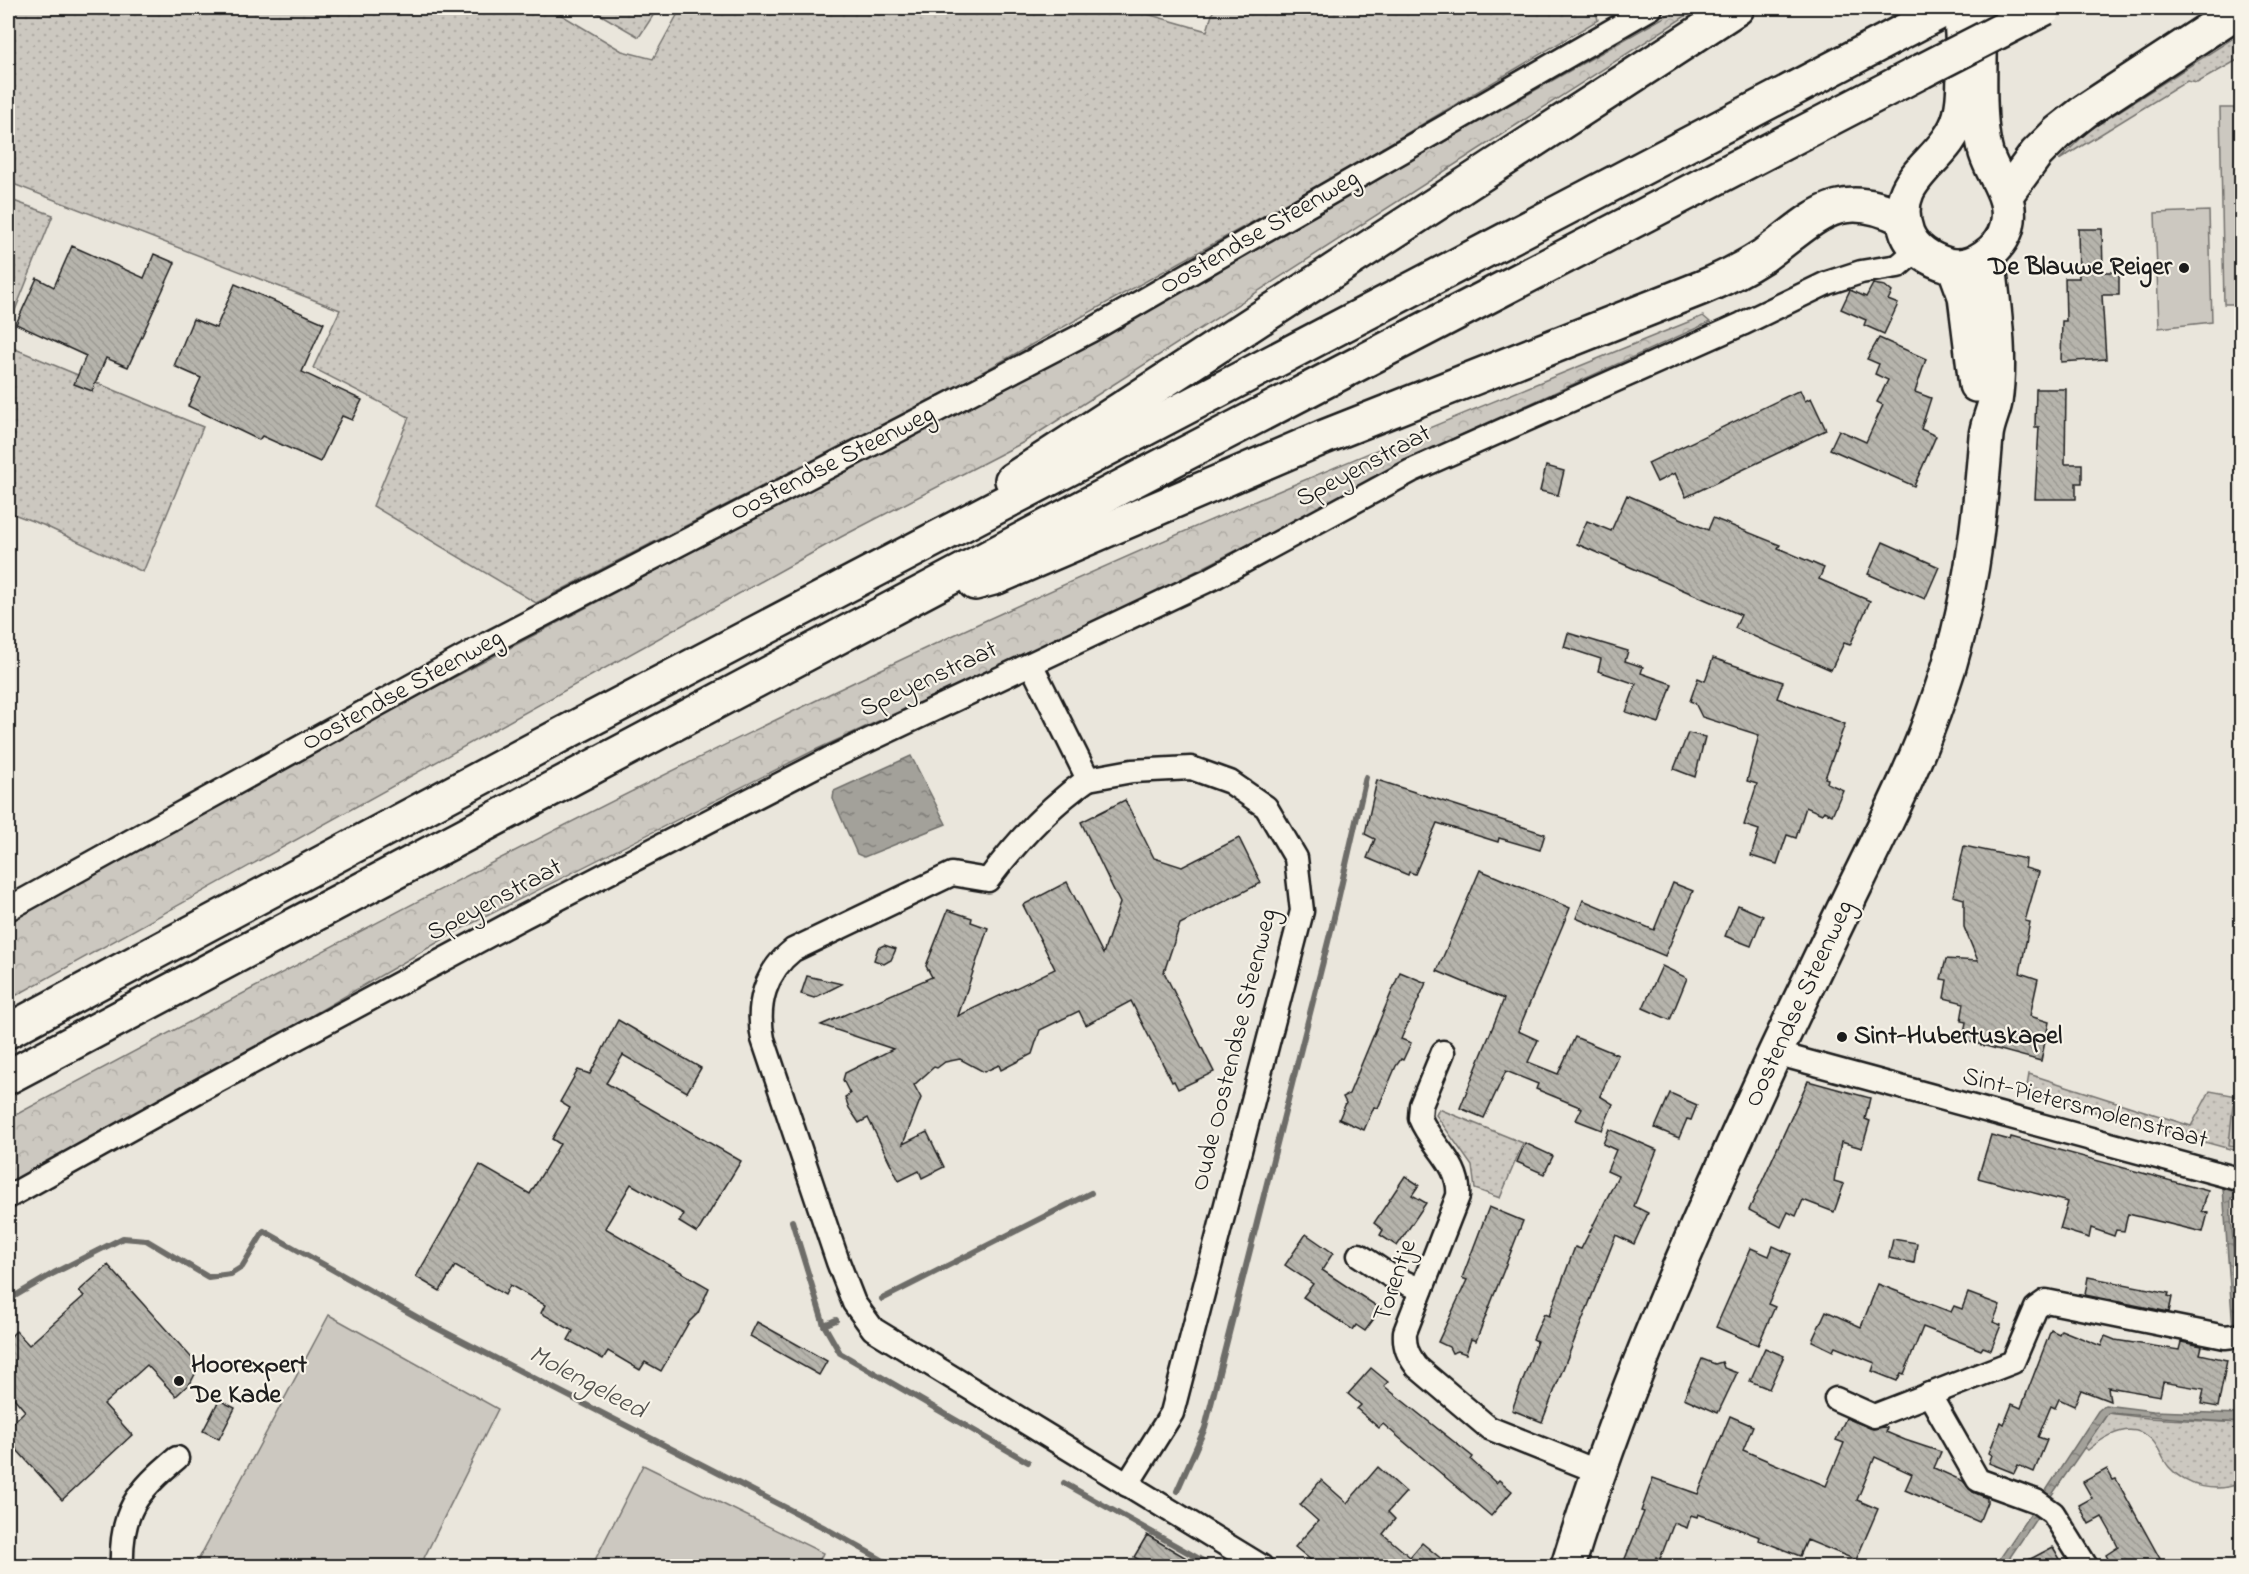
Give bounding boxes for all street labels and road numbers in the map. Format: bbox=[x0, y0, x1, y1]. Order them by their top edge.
street label: Oostendse Steenweg bbox=[1153, 160, 1367, 306]
street label: Oostendse Steenweg bbox=[724, 396, 942, 532]
street label: Speyenstraat bbox=[1290, 415, 1439, 519]
street label: Oostendse Steenweg bbox=[295, 620, 511, 762]
street label: Speyenstraat bbox=[854, 631, 1004, 729]
street label: Speyenstraat bbox=[421, 849, 570, 953]
street label: Oostendse Steenweg bbox=[1735, 894, 1865, 1114]
street label: Oude Oostendse Steenweg bbox=[1182, 905, 1288, 1195]
street label: Sint-Pietersmolenstraat bbox=[1958, 1058, 2212, 1160]
street label: Torentje bbox=[1364, 1234, 1428, 1328]

